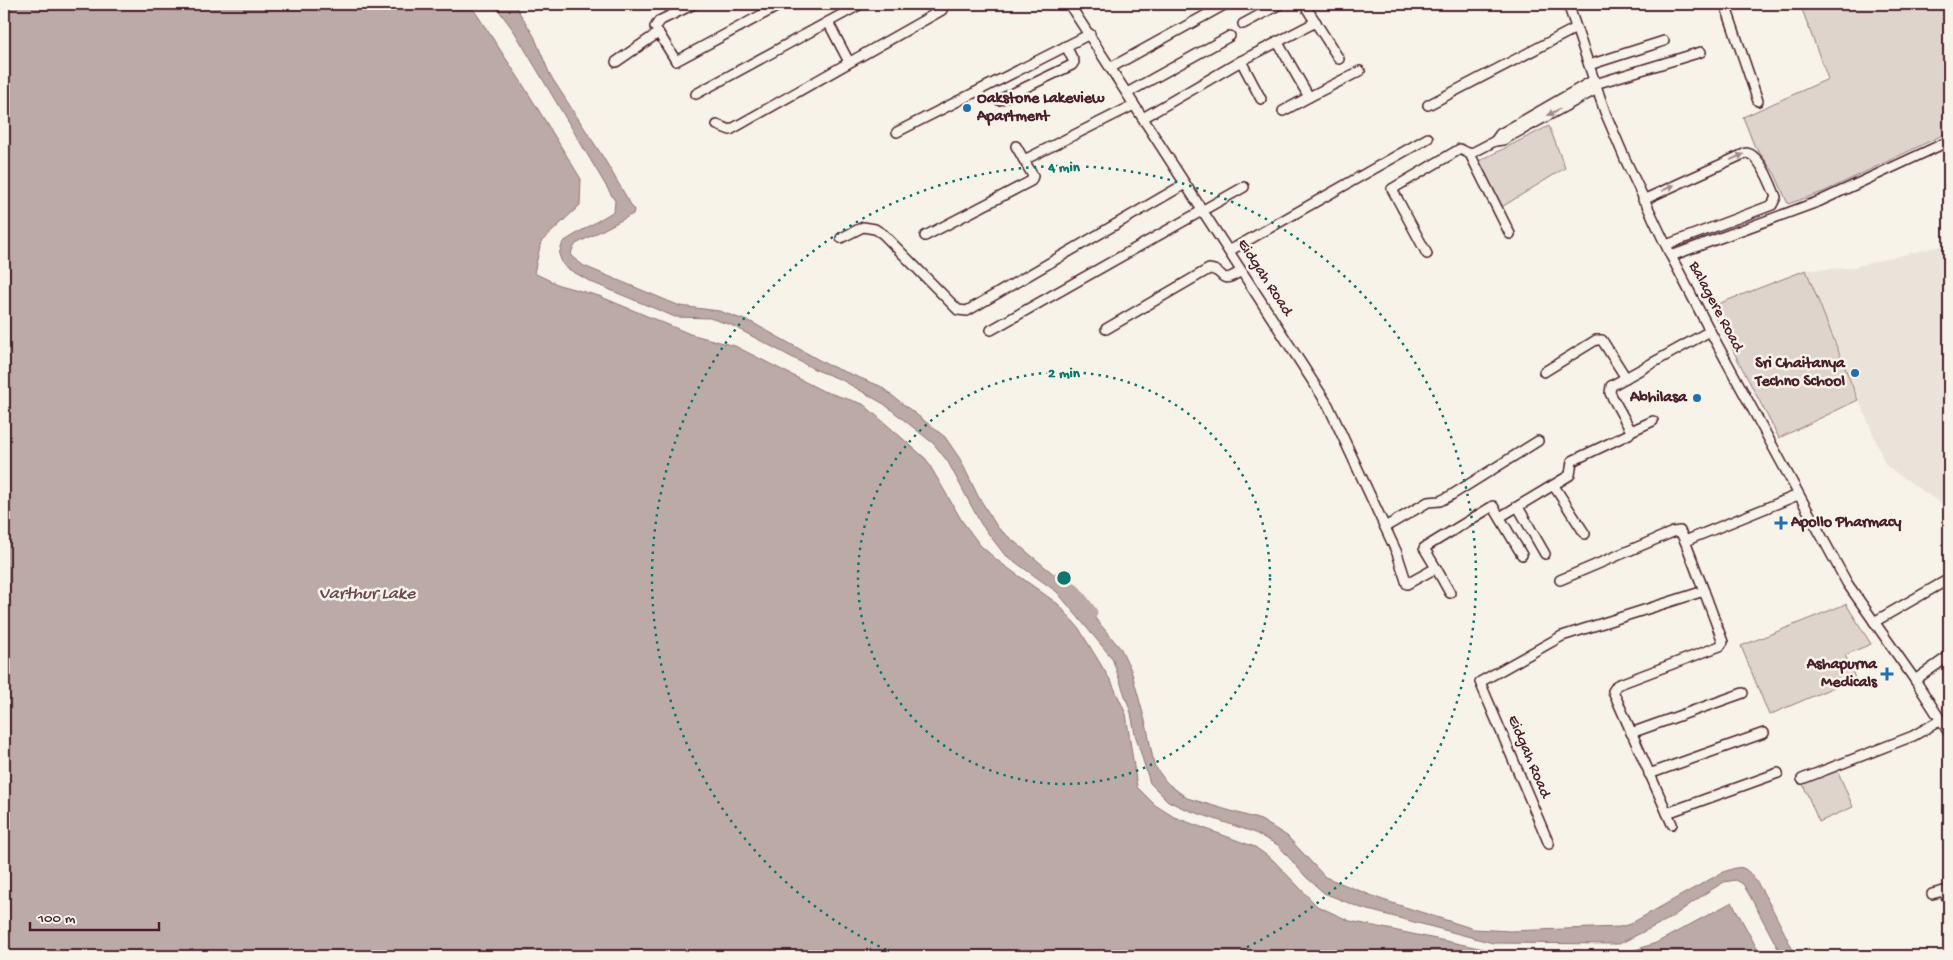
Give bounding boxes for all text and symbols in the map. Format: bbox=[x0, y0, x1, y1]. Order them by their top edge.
place label: Oakstone Lakeview Apartment bbox=[976, 90, 1105, 127]
marker: Oakstone Lakeview Apartment bbox=[961, 102, 973, 114]
one-way arrow bbox=[1547, 108, 1561, 116]
one-way arrow bbox=[1730, 153, 1744, 161]
text: 4 min bbox=[1047, 159, 1081, 177]
one-way arrow bbox=[1661, 184, 1675, 192]
street label: Eidgah Road bbox=[1232, 236, 1297, 321]
street label: Balagere Road bbox=[1683, 258, 1748, 357]
place label: Sri Chaitanya Techno School bbox=[1753, 355, 1846, 392]
text: 2 min bbox=[1048, 365, 1081, 383]
marker: Sri Chaitanya Techno School bbox=[1849, 367, 1861, 379]
place label: Abhilasa bbox=[1629, 389, 1688, 408]
marker: Abhilasa bbox=[1691, 392, 1703, 404]
place label: Apollo Pharmacy bbox=[1790, 514, 1901, 533]
marker: Apollo Pharmacy bbox=[1775, 517, 1787, 529]
centre of rings bbox=[1055, 569, 1073, 587]
water label: Varthur Lake bbox=[319, 584, 416, 605]
place label: Ashapurna Medicals bbox=[1806, 656, 1878, 693]
marker: Ashapurna Medicals bbox=[1881, 668, 1893, 680]
street label: Eidgah Road bbox=[1502, 713, 1555, 803]
scale bar bbox=[30, 900, 159, 932]
text: 100 m bbox=[37, 910, 76, 928]

